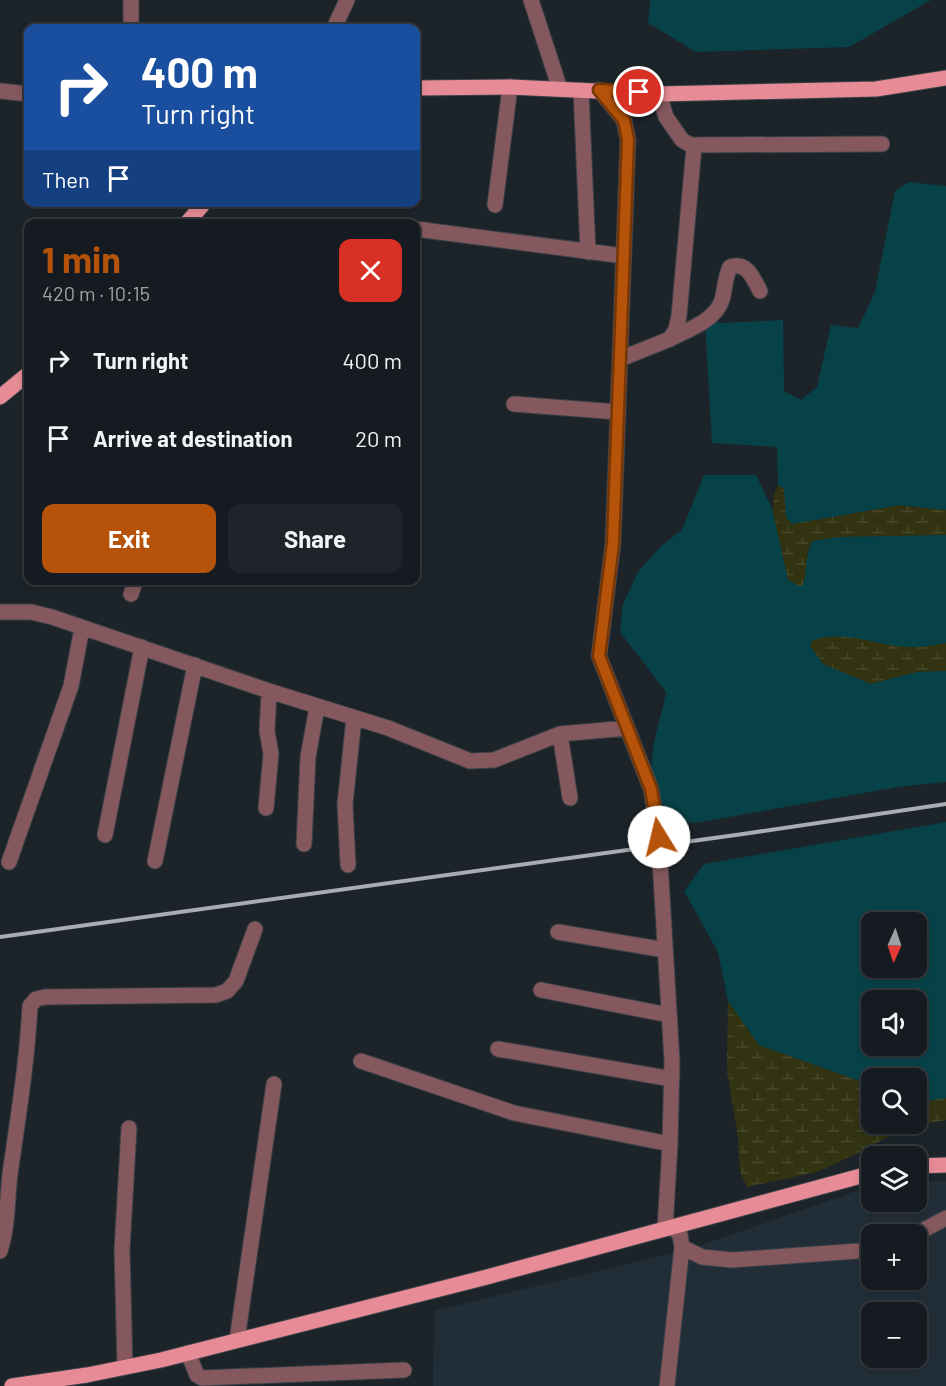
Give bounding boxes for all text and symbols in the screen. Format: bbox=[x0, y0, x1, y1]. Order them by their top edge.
text: 400 m bbox=[141, 46, 258, 96]
icon: right bbox=[42, 48, 120, 126]
pin bbox=[613, 66, 664, 117]
icon: arrive bbox=[622, 75, 655, 108]
text: Turn right bbox=[141, 97, 255, 129]
icon: arrive bbox=[102, 162, 135, 195]
text: Then bbox=[42, 166, 90, 192]
text: 1 min bbox=[42, 237, 121, 280]
button: close bbox=[339, 239, 402, 302]
text: 420 m · 10:15 bbox=[42, 281, 150, 305]
icon: right bbox=[42, 344, 75, 377]
text: Turn right bbox=[93, 347, 188, 373]
text: 400 m bbox=[342, 347, 402, 373]
icon: arrive bbox=[42, 422, 75, 455]
text: Arrive at destination bbox=[93, 425, 292, 451]
text: 20 m bbox=[355, 425, 402, 451]
button: Exit bbox=[42, 504, 216, 573]
button: Share bbox=[228, 504, 402, 573]
position arrow bbox=[627, 805, 691, 869]
north arrow bbox=[861, 912, 927, 978]
map controls bbox=[861, 912, 927, 1368]
button: sound bbox=[861, 990, 927, 1056]
button: search bbox=[861, 1068, 927, 1134]
button: layers bbox=[861, 1146, 927, 1212]
button: + bbox=[861, 1224, 927, 1290]
button: − bbox=[861, 1302, 927, 1368]

